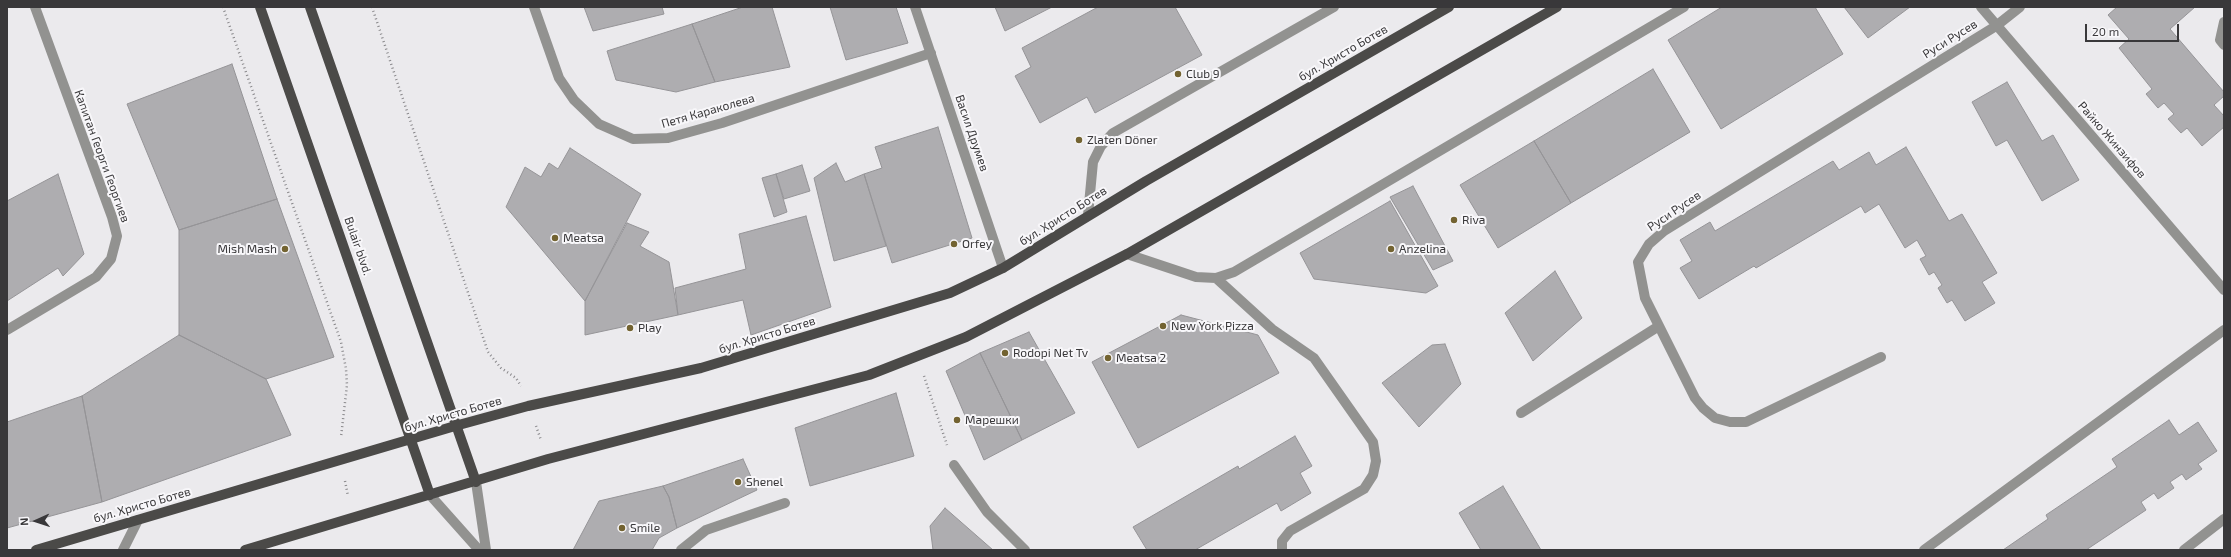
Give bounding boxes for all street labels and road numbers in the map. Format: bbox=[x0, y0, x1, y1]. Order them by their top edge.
street label: Руси Русев bbox=[1920, 17, 1980, 61]
street label: бул. Христо Ботев bbox=[1296, 22, 1390, 84]
street label: Капитан Георги Георгиев bbox=[71, 88, 133, 224]
street label: Петя Караколева bbox=[660, 91, 756, 131]
street label: Васил Друмев bbox=[952, 93, 992, 173]
street label: Райко Жинзифов bbox=[2075, 99, 2149, 181]
street label: бул. Христо Ботев bbox=[1017, 183, 1109, 249]
street label: Руси Русев bbox=[1645, 188, 1703, 234]
street label: Bulair blvd. bbox=[341, 215, 375, 277]
street label: бул. Христо Ботев bbox=[717, 313, 817, 357]
street label: бул. Христо Ботев bbox=[403, 393, 503, 435]
street label: бул. Христо Ботев bbox=[92, 484, 192, 526]

